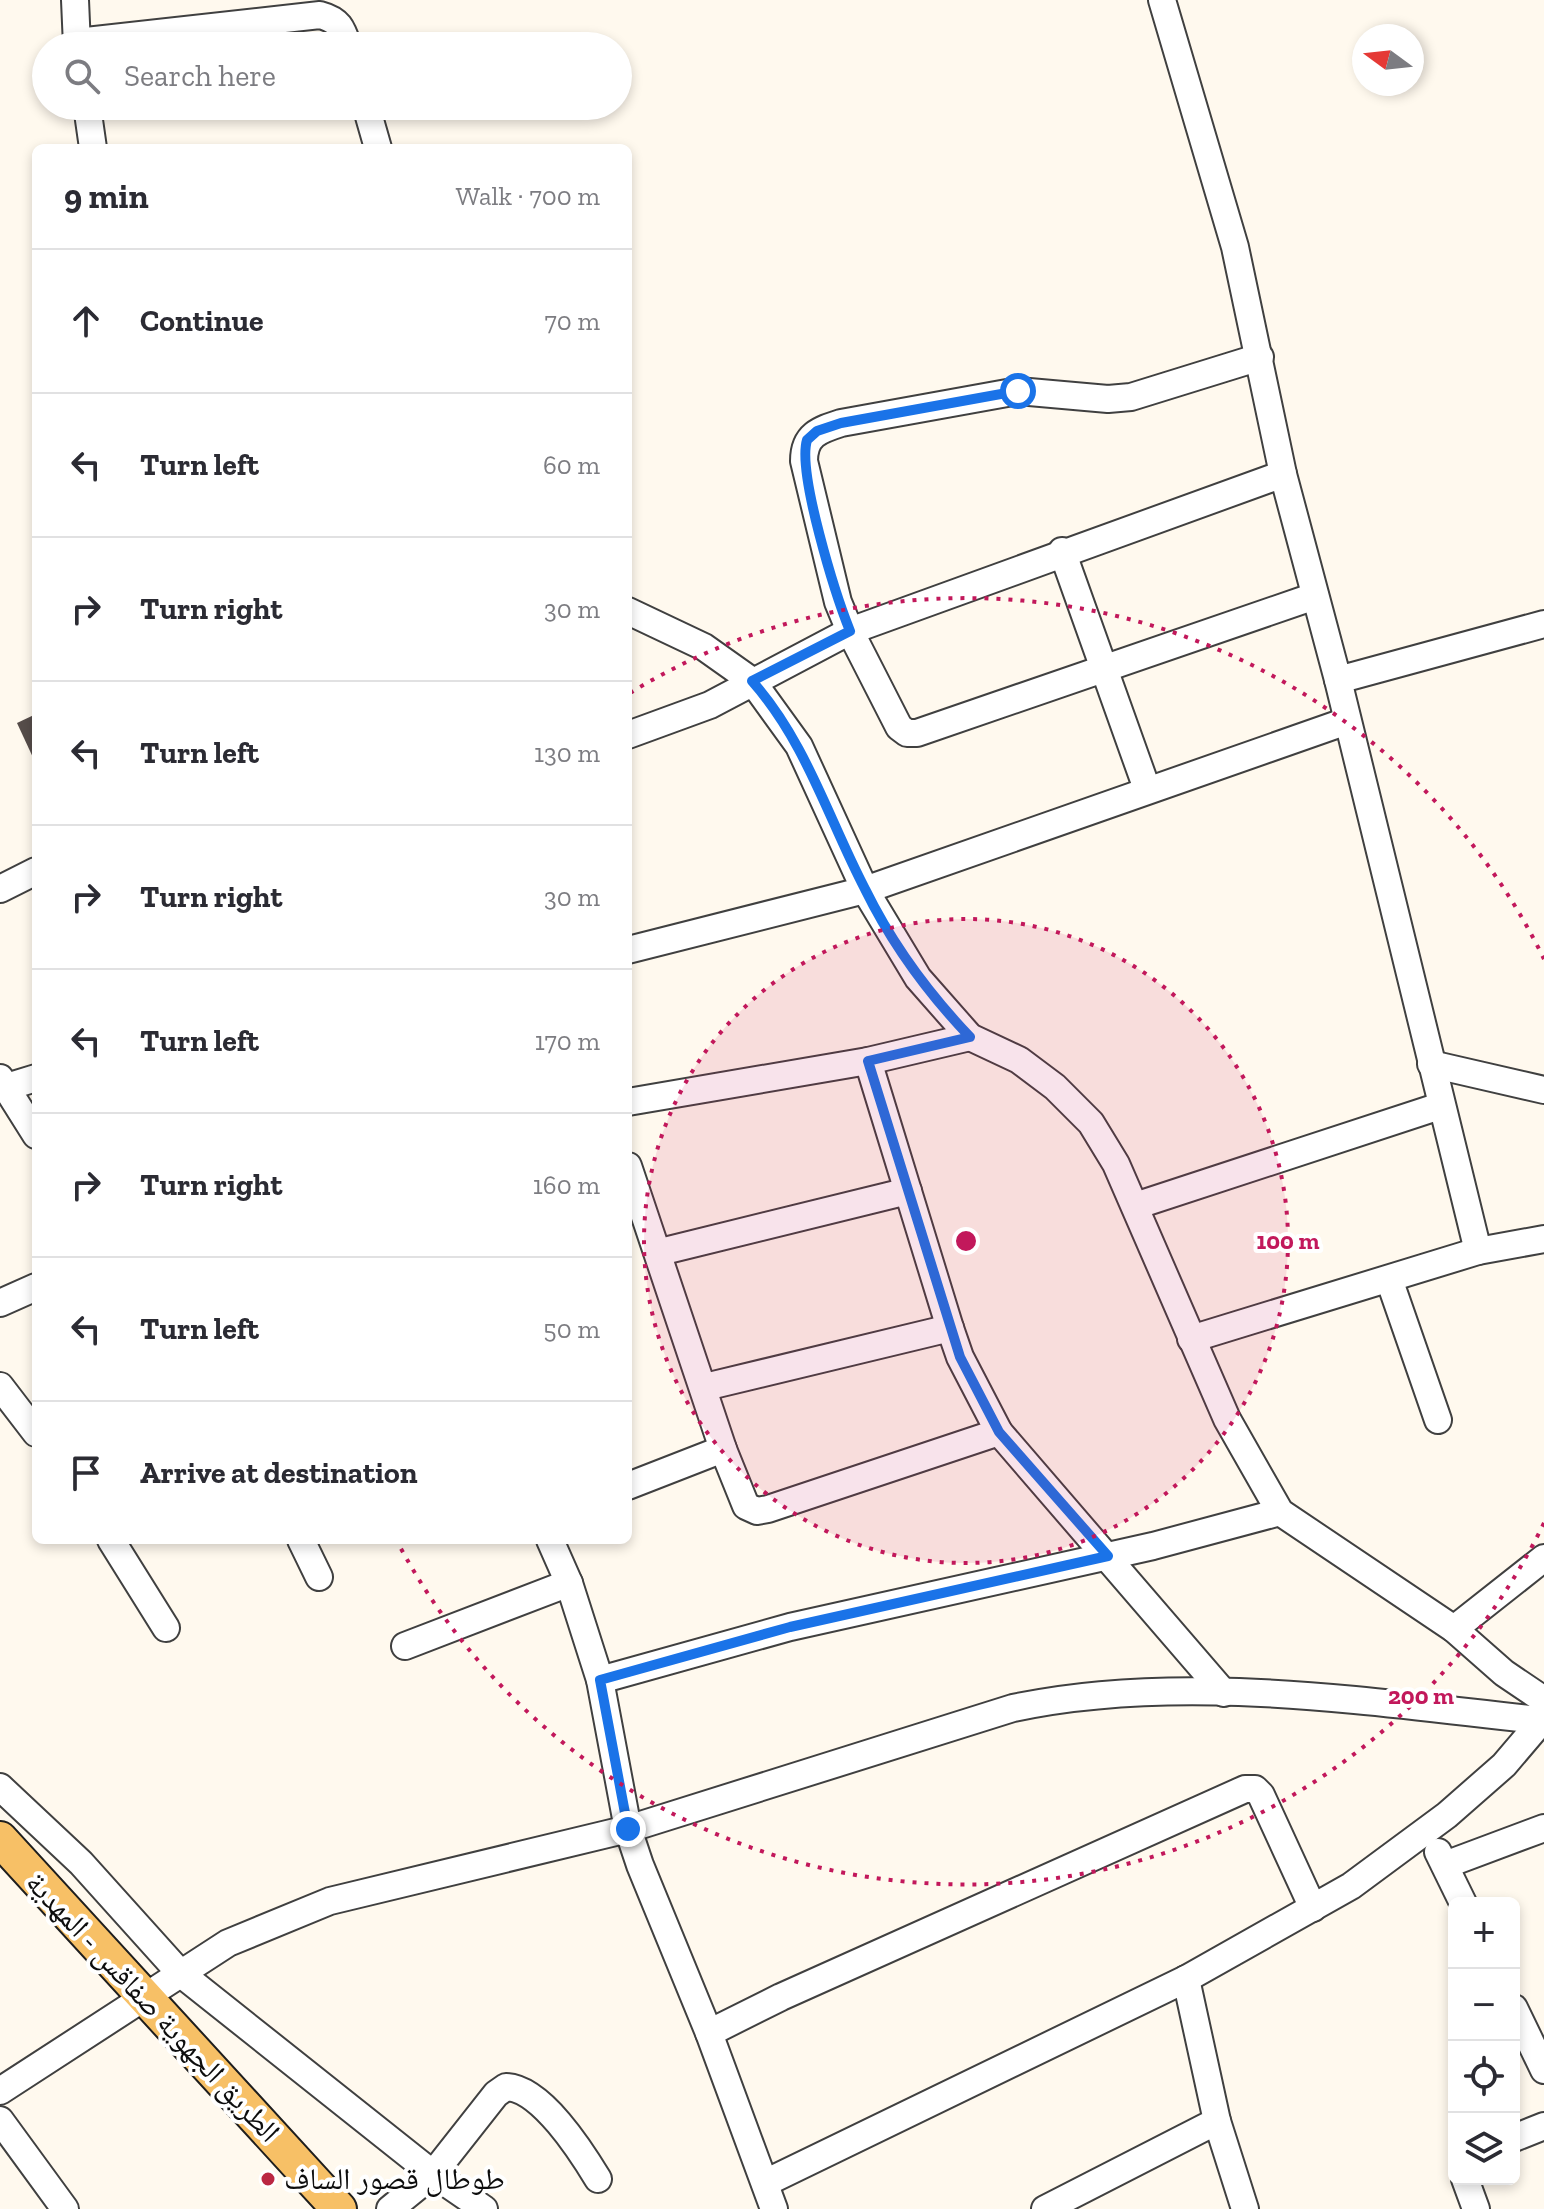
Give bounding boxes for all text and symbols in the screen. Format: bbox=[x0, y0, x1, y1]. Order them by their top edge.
north arrow bbox=[1352, 24, 1424, 96]
search box bbox=[32, 32, 632, 120]
icon: search bbox=[60, 54, 104, 98]
text: Search here bbox=[124, 58, 276, 94]
text: 9 min bbox=[64, 176, 149, 217]
text: Walk · 700 m bbox=[456, 180, 600, 212]
icon: ahead bbox=[64, 299, 108, 343]
text: Continue bbox=[140, 303, 264, 339]
text: 70 m bbox=[544, 305, 600, 337]
route start bbox=[1000, 373, 1036, 409]
icon: left bbox=[64, 443, 108, 487]
text: Turn left bbox=[140, 447, 259, 483]
text: 60 m bbox=[543, 449, 600, 481]
icon: right bbox=[64, 587, 108, 631]
text: Turn right bbox=[140, 591, 282, 627]
text: 30 m bbox=[544, 593, 600, 625]
icon: left bbox=[64, 731, 108, 775]
text: Turn left bbox=[140, 735, 259, 771]
text: 130 m bbox=[534, 737, 600, 769]
icon: right bbox=[64, 875, 108, 919]
text: Turn right bbox=[140, 879, 282, 915]
text: 30 m bbox=[544, 881, 600, 913]
icon: left bbox=[64, 1019, 108, 1063]
text: Turn left bbox=[140, 1023, 259, 1059]
text: 170 m bbox=[535, 1025, 600, 1057]
icon: right bbox=[64, 1163, 108, 1207]
text: Turn right bbox=[140, 1167, 282, 1203]
text: 160 m bbox=[533, 1169, 600, 1201]
text: 100 m bbox=[1257, 1226, 1319, 1255]
centre of rings bbox=[952, 1227, 980, 1255]
icon: left bbox=[64, 1307, 108, 1351]
text: Turn left bbox=[140, 1311, 259, 1347]
text: 50 m bbox=[543, 1313, 600, 1345]
icon: arrive bbox=[64, 1451, 108, 1495]
text: Arrive at destination bbox=[140, 1455, 417, 1491]
text: 200 m bbox=[1388, 1681, 1454, 1710]
route end bbox=[610, 1811, 646, 1847]
street label: الطريق الجهوية صفاقس - المهدية bbox=[19, 1865, 287, 2149]
map controls bbox=[1448, 1897, 1520, 2185]
button: + bbox=[1448, 1897, 1520, 1969]
button: − bbox=[1448, 1969, 1520, 2041]
button: locate bbox=[1448, 2041, 1520, 2113]
button: layers bbox=[1448, 2113, 1520, 2185]
place label: طوطال قصور الساف bbox=[284, 2161, 505, 2197]
marker: طوطال قصور الساف bbox=[259, 2170, 277, 2188]

